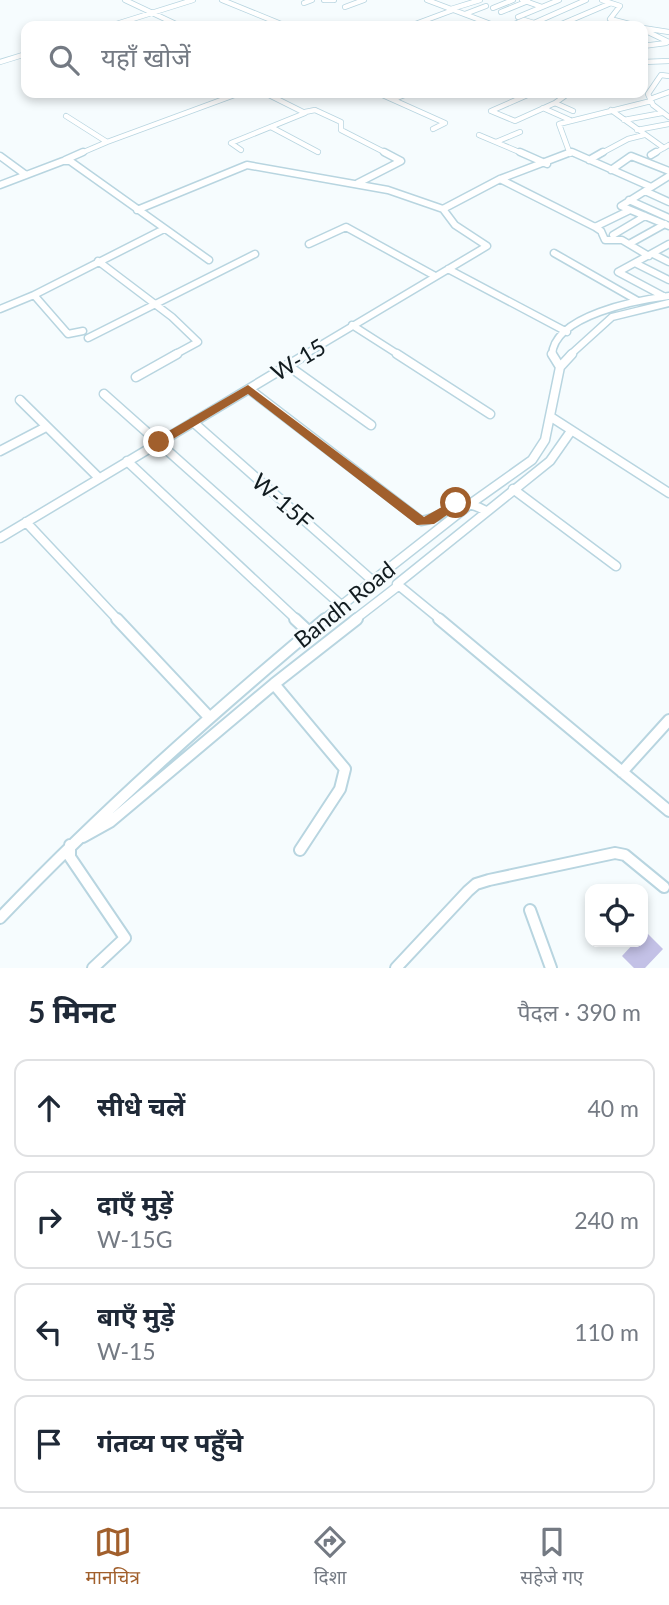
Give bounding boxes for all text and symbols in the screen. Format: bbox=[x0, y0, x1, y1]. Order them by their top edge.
search box bbox=[21, 21, 648, 98]
icon: search bbox=[45, 41, 83, 79]
text: यहाँ खोजें bbox=[101, 41, 191, 73]
street label: W-15 bbox=[266, 332, 330, 386]
route end bbox=[143, 426, 174, 457]
street label: W-15F bbox=[247, 467, 319, 535]
route start bbox=[440, 487, 471, 518]
street label: Bandh Road bbox=[288, 555, 400, 653]
map controls bbox=[585, 884, 648, 947]
button: locate bbox=[585, 884, 648, 947]
text: 5 मिनट bbox=[28, 993, 116, 1029]
text: पैदल · 390 m bbox=[518, 998, 641, 1026]
icon: ahead bbox=[30, 1089, 68, 1127]
text: सीधे चलें bbox=[97, 1090, 185, 1122]
text: 40 m bbox=[588, 1094, 639, 1122]
text: दाएँ मुड़ें bbox=[97, 1188, 173, 1220]
icon: right bbox=[30, 1201, 68, 1239]
text: 240 m bbox=[574, 1206, 639, 1234]
text: W-15G bbox=[97, 1225, 172, 1253]
text: बाएँ मुड़ें bbox=[97, 1300, 175, 1332]
icon: left bbox=[30, 1313, 68, 1351]
text: 110 m bbox=[574, 1318, 639, 1346]
text: W-15 bbox=[97, 1337, 156, 1365]
icon: arrive bbox=[30, 1425, 68, 1463]
text: गंतव्य पर पहुँचे bbox=[97, 1426, 243, 1458]
tab: मानचित्र bbox=[86, 1523, 140, 1592]
tab: दिशा bbox=[311, 1523, 349, 1592]
tab: सहेजे गए bbox=[520, 1523, 583, 1592]

